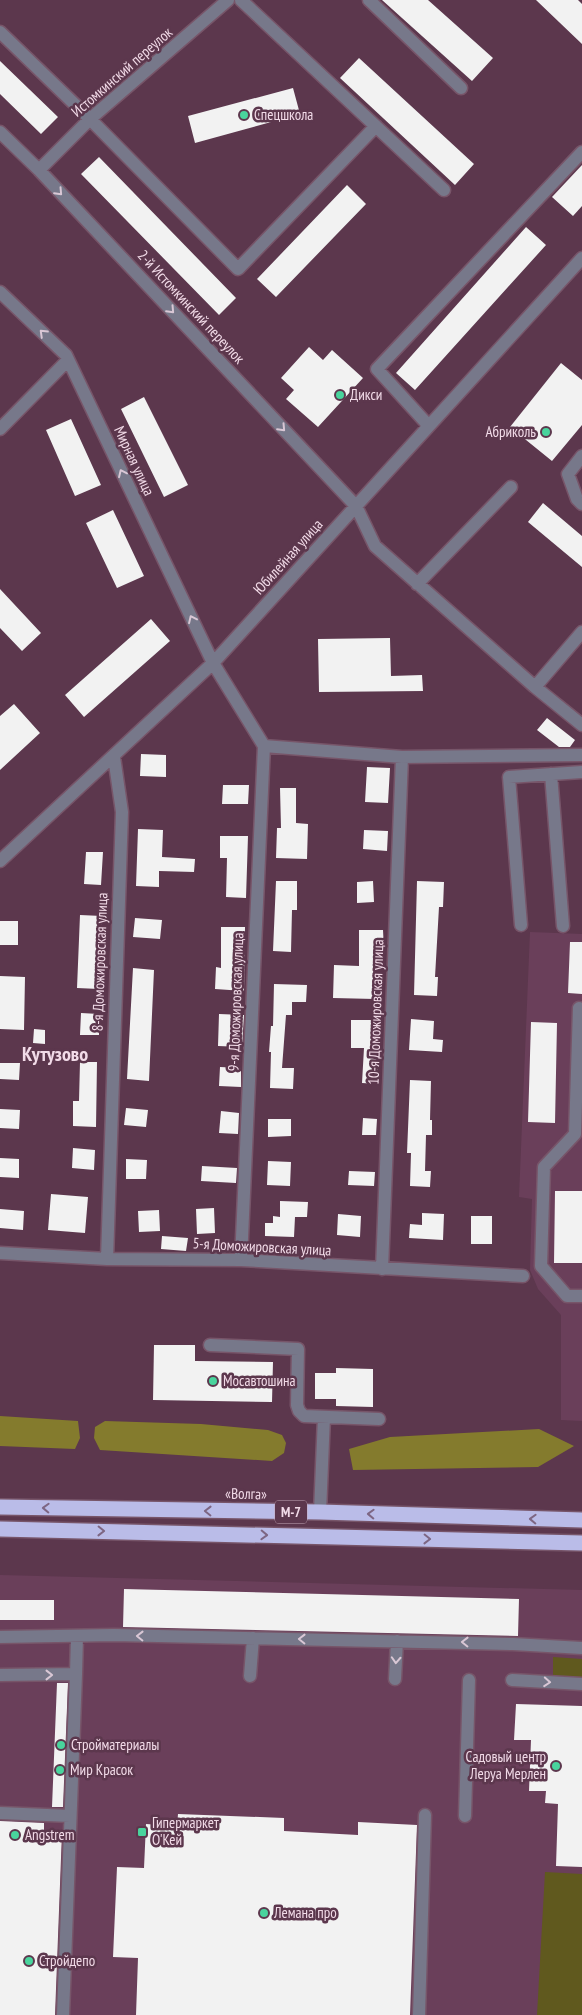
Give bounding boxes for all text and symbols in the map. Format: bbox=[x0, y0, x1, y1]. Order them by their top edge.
street label: Истомкинский переулок bbox=[67, 22, 176, 121]
place label: Спецшкола bbox=[254, 105, 313, 124]
marker: Спецшкола bbox=[238, 109, 250, 121]
one-way arrow bbox=[53, 186, 62, 195]
street label: 2-й Истомкинский переулок bbox=[134, 246, 249, 368]
one-way arrow bbox=[165, 304, 174, 313]
one-way arrow bbox=[39, 330, 48, 339]
place label: Дикси bbox=[350, 385, 382, 404]
marker: Дикси bbox=[334, 389, 346, 401]
one-way arrow bbox=[276, 422, 285, 431]
place label: Абриколь bbox=[485, 422, 536, 441]
street label: Мирная улица bbox=[110, 423, 159, 499]
marker: Абриколь bbox=[540, 426, 552, 438]
one-way arrow bbox=[118, 469, 128, 478]
street label: Юбилейная улица bbox=[249, 515, 326, 598]
one-way arrow bbox=[188, 616, 198, 625]
street label: 8-я Доможировская улица bbox=[88, 892, 111, 1032]
street label: 9-я Доможировская улица bbox=[224, 932, 247, 1072]
street label: 10-я Доможировская улица bbox=[363, 939, 388, 1085]
district label: Кутузово bbox=[22, 1041, 88, 1067]
street label: 5-я Доможировская улица bbox=[192, 1233, 332, 1260]
place label: Мосавтошина bbox=[223, 1371, 296, 1390]
marker: Мосавтошина bbox=[207, 1375, 219, 1387]
street label: «Волга» bbox=[225, 1484, 267, 1503]
road number: М-7 bbox=[275, 1500, 307, 1524]
one-way arrow bbox=[42, 1503, 50, 1514]
one-way arrow bbox=[204, 1506, 212, 1516]
one-way arrow bbox=[367, 1508, 375, 1519]
one-way arrow bbox=[529, 1514, 537, 1524]
one-way arrow bbox=[97, 1525, 105, 1536]
one-way arrow bbox=[260, 1530, 268, 1540]
one-way arrow bbox=[424, 1534, 431, 1544]
one-way arrow bbox=[135, 1630, 143, 1641]
one-way arrow bbox=[298, 1634, 306, 1644]
one-way arrow bbox=[460, 1637, 468, 1648]
one-way arrow bbox=[390, 1656, 401, 1664]
one-way arrow bbox=[45, 1670, 53, 1680]
one-way arrow bbox=[543, 1677, 551, 1688]
place label: Стройматериалы bbox=[71, 1735, 159, 1754]
marker: Стройматериалы bbox=[55, 1739, 67, 1751]
place label: Садовый центр Леруа Мерлен bbox=[466, 1747, 546, 1783]
place label: Мир Красок bbox=[70, 1760, 133, 1779]
marker: Садовый центр Леруа Мерлен bbox=[550, 1760, 562, 1772]
marker: Мир Красок bbox=[54, 1764, 66, 1776]
place label: Гипермаркет О'Кей bbox=[152, 1813, 219, 1849]
place label: Angstrem bbox=[25, 1825, 74, 1844]
marker: Гипермаркет О'Кей bbox=[136, 1826, 148, 1838]
marker: Angstrem bbox=[9, 1829, 21, 1841]
place label: Лемана про bbox=[273, 1903, 337, 1922]
marker: Лемана про bbox=[258, 1907, 270, 1919]
place label: Стройдепо bbox=[39, 1951, 95, 1970]
marker: Стройдепо bbox=[23, 1955, 35, 1967]

